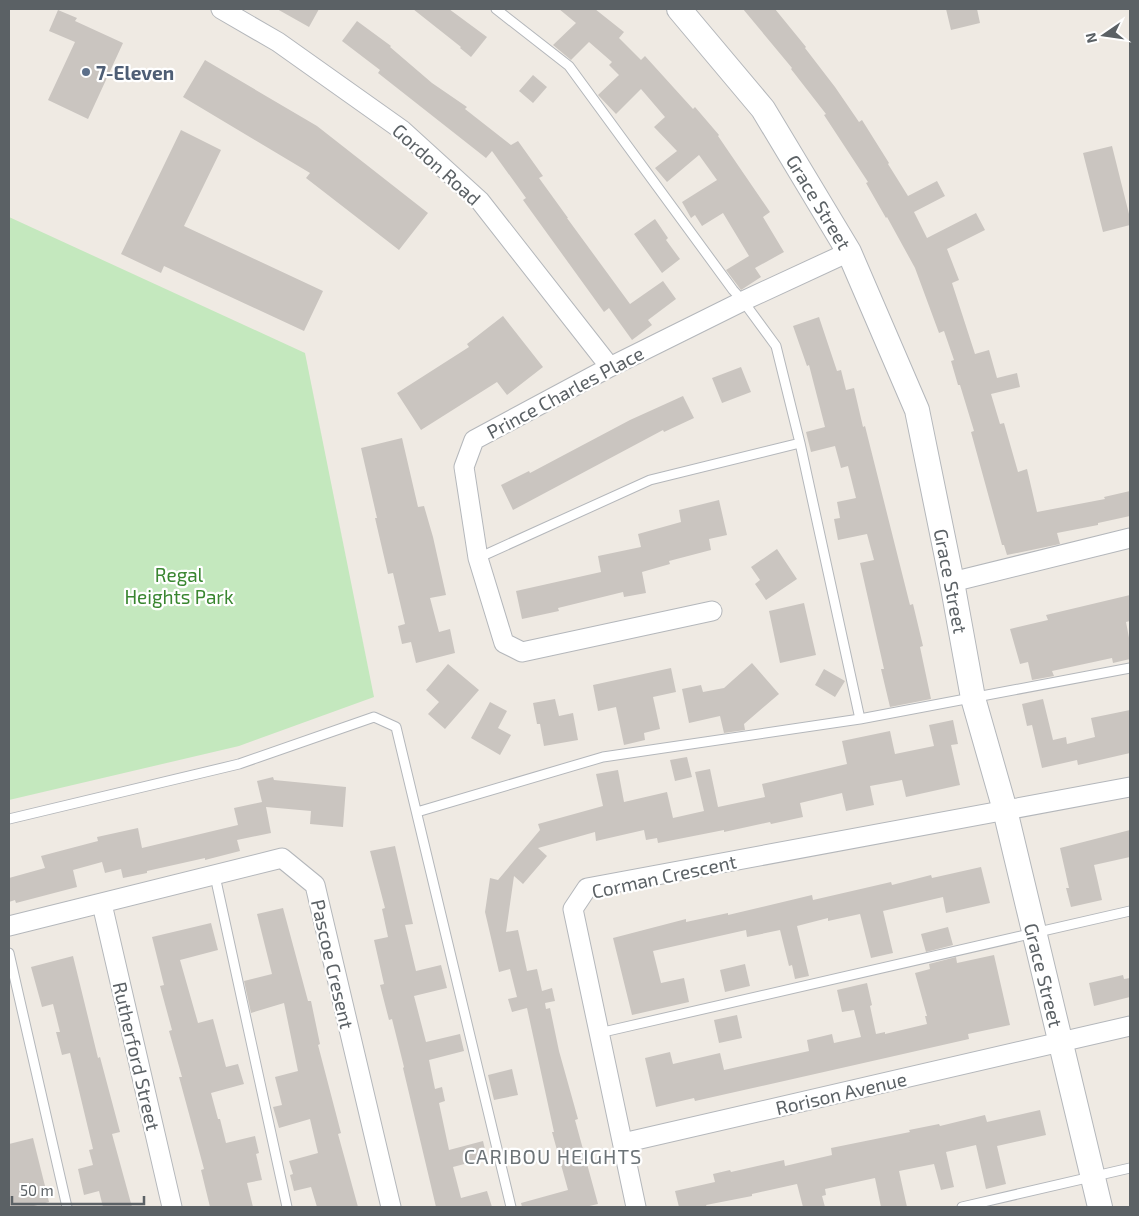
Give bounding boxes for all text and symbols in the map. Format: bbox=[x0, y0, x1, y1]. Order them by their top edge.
north arrow bbox=[1079, 10, 1129, 60]
text: N bbox=[1081, 31, 1100, 45]
place label: 7-Eleven bbox=[96, 61, 174, 84]
marker: 7-Eleven bbox=[80, 66, 92, 78]
street label: Gordon Road bbox=[388, 118, 486, 210]
street label: Grace Street bbox=[782, 150, 856, 254]
street label: Prince Charles Place bbox=[483, 341, 647, 443]
street label: Grace Street bbox=[930, 527, 972, 635]
park label: Regal Heights Park bbox=[124, 563, 234, 608]
street label: Corman Crescent bbox=[590, 849, 738, 903]
street label: Pascoe Cresent bbox=[307, 897, 359, 1031]
street label: Grace Street bbox=[1020, 921, 1068, 1029]
street label: Rutherford Street bbox=[109, 979, 165, 1133]
street label: Rorison Avenue bbox=[773, 1067, 909, 1119]
district label: CARIBOU HEIGHTS bbox=[464, 1144, 642, 1168]
scale bar bbox=[12, 1174, 145, 1206]
text: 50 m bbox=[20, 1181, 54, 1199]

